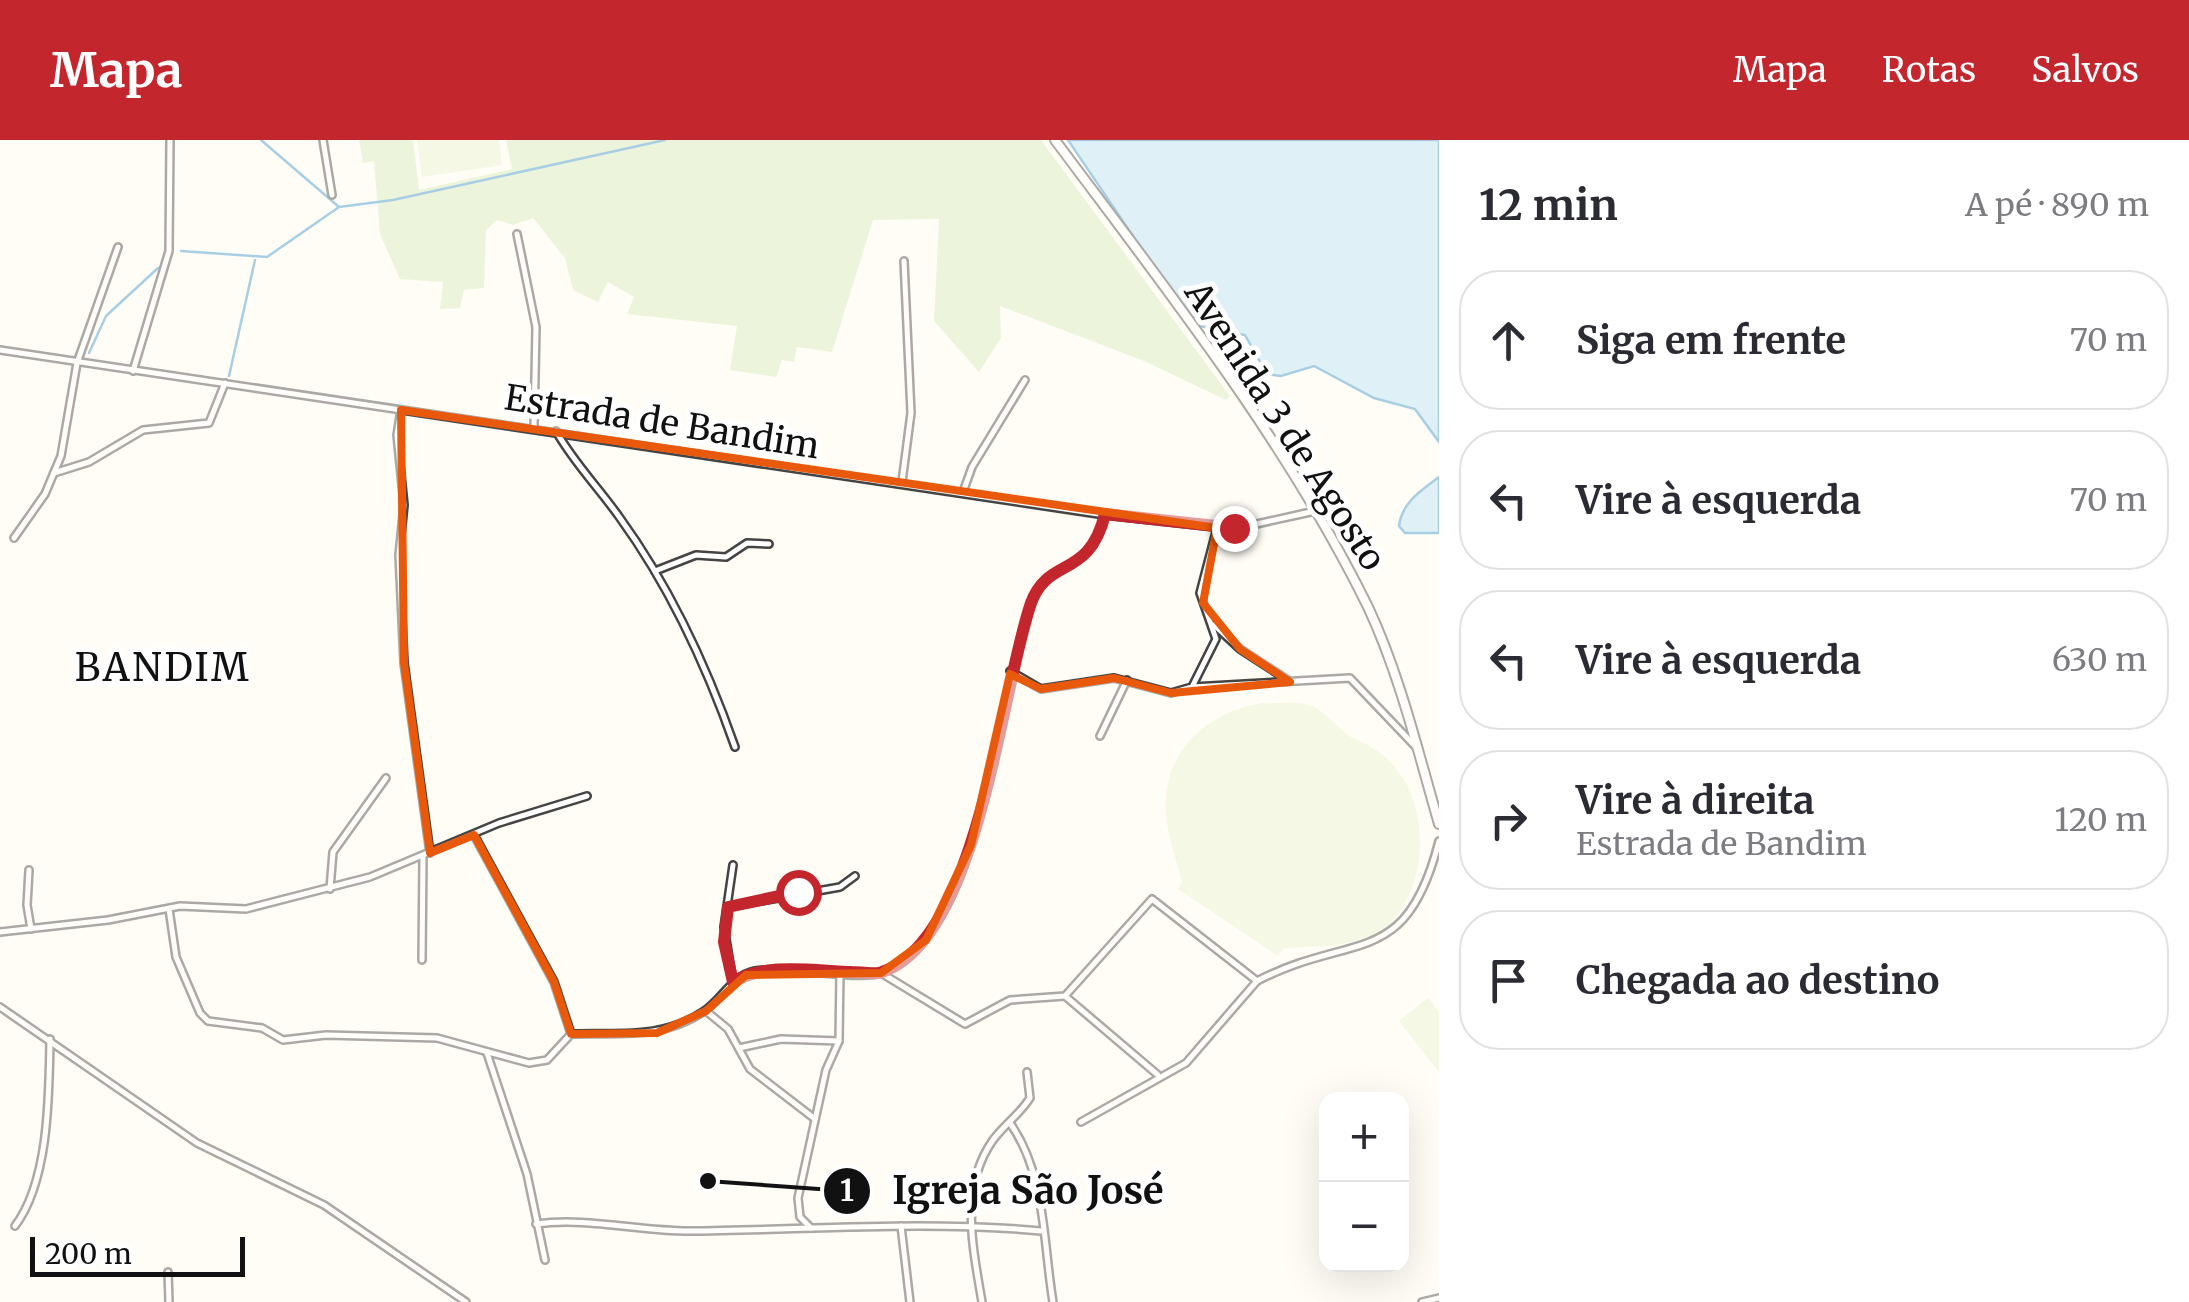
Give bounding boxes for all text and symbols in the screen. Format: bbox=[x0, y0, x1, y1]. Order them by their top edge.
text: Mapa bbox=[50, 40, 183, 100]
text: Mapa bbox=[1733, 48, 1827, 92]
text: Rotas bbox=[1882, 48, 1976, 92]
text: Salvos bbox=[2031, 48, 2139, 92]
text: 12 min bbox=[1479, 179, 1618, 231]
text: A pé · 890 m bbox=[1965, 185, 2149, 225]
street label: Avenida 3 de Agosto bbox=[1175, 272, 1395, 579]
icon: ahead bbox=[1481, 313, 1536, 368]
text: Siga em frente bbox=[1576, 317, 1846, 364]
text: 70 m bbox=[2070, 320, 2147, 360]
street label: Estrada de Bandim bbox=[501, 375, 823, 469]
icon: left bbox=[1481, 473, 1536, 528]
text: Vire à esquerda bbox=[1576, 477, 1861, 524]
text: 70 m bbox=[2070, 480, 2147, 520]
route end bbox=[1212, 506, 1258, 552]
icon: left bbox=[1481, 633, 1536, 688]
text: Vire à esquerda bbox=[1576, 637, 1861, 684]
text: 630 m bbox=[2052, 640, 2147, 680]
district label: BANDIM bbox=[75, 644, 251, 691]
text: Vire à direita bbox=[1576, 777, 1814, 824]
icon: right bbox=[1481, 793, 1536, 848]
text: 120 m bbox=[2055, 800, 2147, 840]
text: Estrada de Bandim bbox=[1576, 824, 1867, 864]
route start bbox=[776, 870, 822, 916]
icon: arrive bbox=[1481, 953, 1536, 1008]
text: Chegada ao destino bbox=[1576, 957, 1939, 1004]
map controls bbox=[1319, 1092, 1409, 1272]
button: + bbox=[1319, 1092, 1409, 1182]
callout: Igreja São José bbox=[822, 1157, 1184, 1225]
text: Igreja São José bbox=[892, 1167, 1164, 1214]
text: 1 bbox=[840, 1171, 854, 1209]
button: − bbox=[1319, 1182, 1409, 1272]
scale bar bbox=[30, 1232, 245, 1276]
text: 200 m bbox=[45, 1236, 132, 1272]

